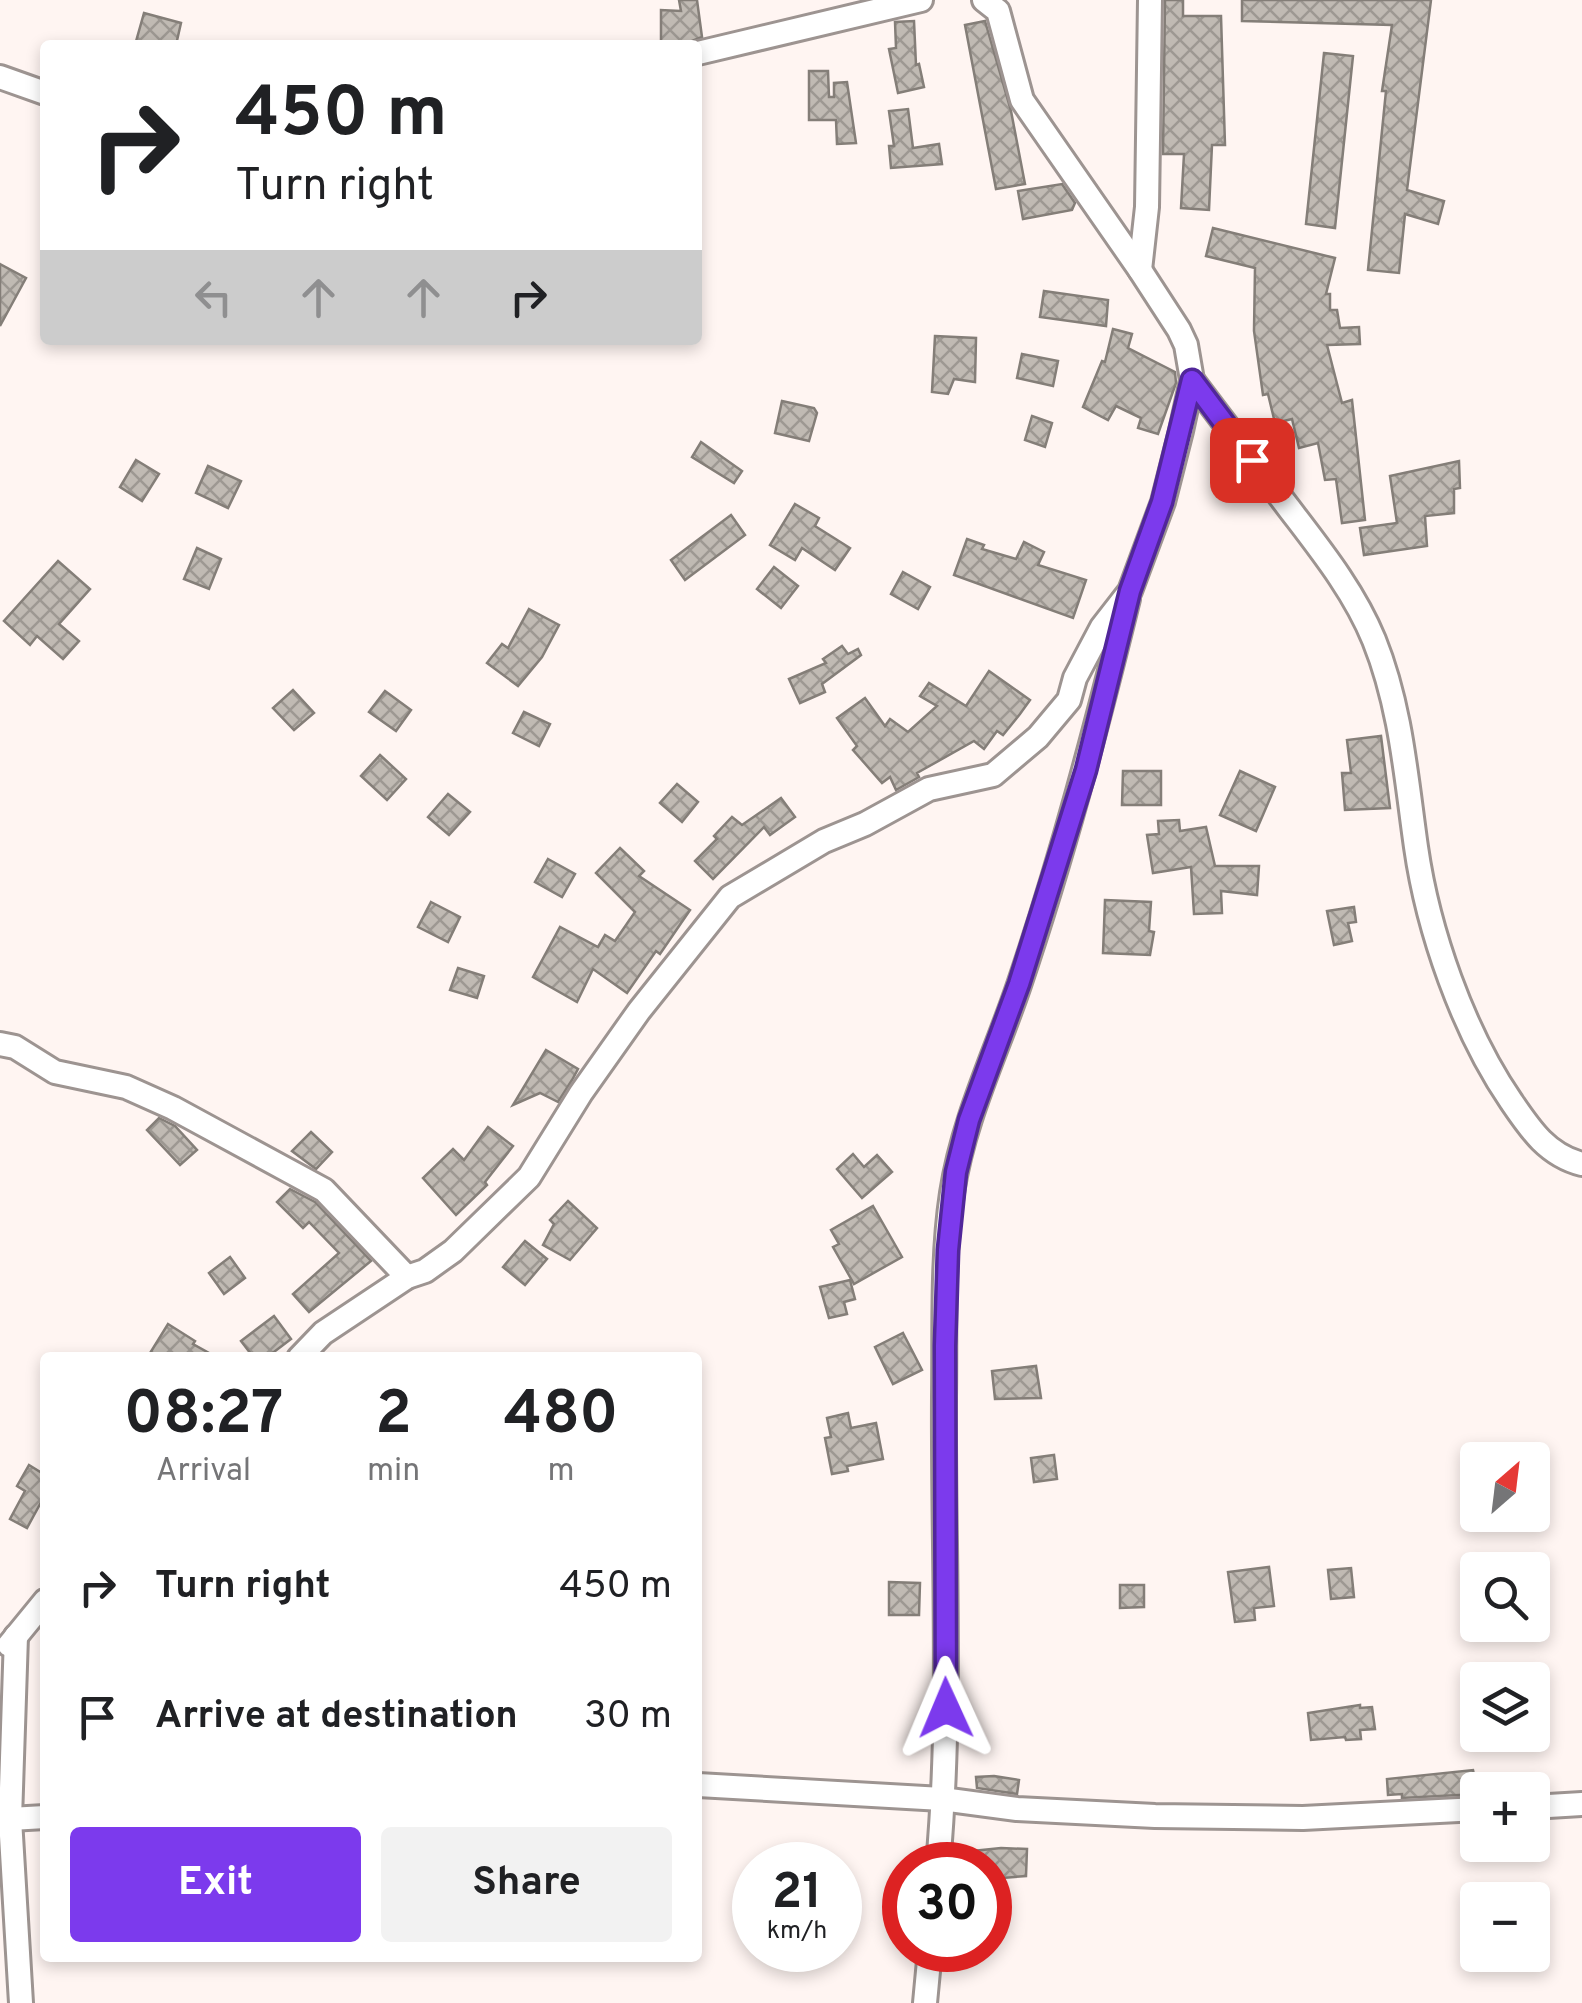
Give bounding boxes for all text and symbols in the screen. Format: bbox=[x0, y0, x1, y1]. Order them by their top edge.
text: 450 m bbox=[235, 72, 447, 161]
icon: right bbox=[70, 80, 200, 210]
text: Turn right bbox=[235, 159, 434, 216]
icon: left bbox=[186, 270, 241, 325]
icon: ahead bbox=[291, 270, 346, 325]
icon: ahead bbox=[396, 270, 451, 325]
icon: right bbox=[501, 270, 556, 325]
pin bbox=[1210, 418, 1295, 503]
icon: arrive bbox=[1225, 433, 1280, 488]
text: 08:27 bbox=[123, 1379, 284, 1455]
text: 2 bbox=[375, 1379, 412, 1455]
text: 480 bbox=[504, 1379, 619, 1455]
north arrow bbox=[1460, 1442, 1550, 1532]
map controls bbox=[1460, 1442, 1550, 1972]
text: Arrival bbox=[156, 1452, 251, 1492]
text: min bbox=[367, 1452, 420, 1492]
text: m bbox=[548, 1452, 575, 1492]
button: search bbox=[1460, 1552, 1550, 1642]
icon: right bbox=[70, 1560, 125, 1615]
text: Turn right bbox=[155, 1563, 330, 1612]
text: 450 m bbox=[559, 1563, 672, 1612]
position arrow bbox=[894, 1656, 998, 1760]
button: layers bbox=[1460, 1662, 1550, 1752]
icon: arrive bbox=[70, 1690, 125, 1745]
text: Arrive at destination bbox=[155, 1693, 518, 1742]
text: 30 m bbox=[584, 1693, 672, 1742]
button: + bbox=[1460, 1772, 1550, 1862]
button: Exit bbox=[70, 1827, 361, 1942]
button: Share bbox=[381, 1827, 672, 1942]
speed limit sign: 30 bbox=[882, 1842, 1012, 1972]
text: 21 bbox=[772, 1863, 822, 1926]
button: − bbox=[1460, 1882, 1550, 1972]
text: km/h bbox=[767, 1916, 827, 1948]

